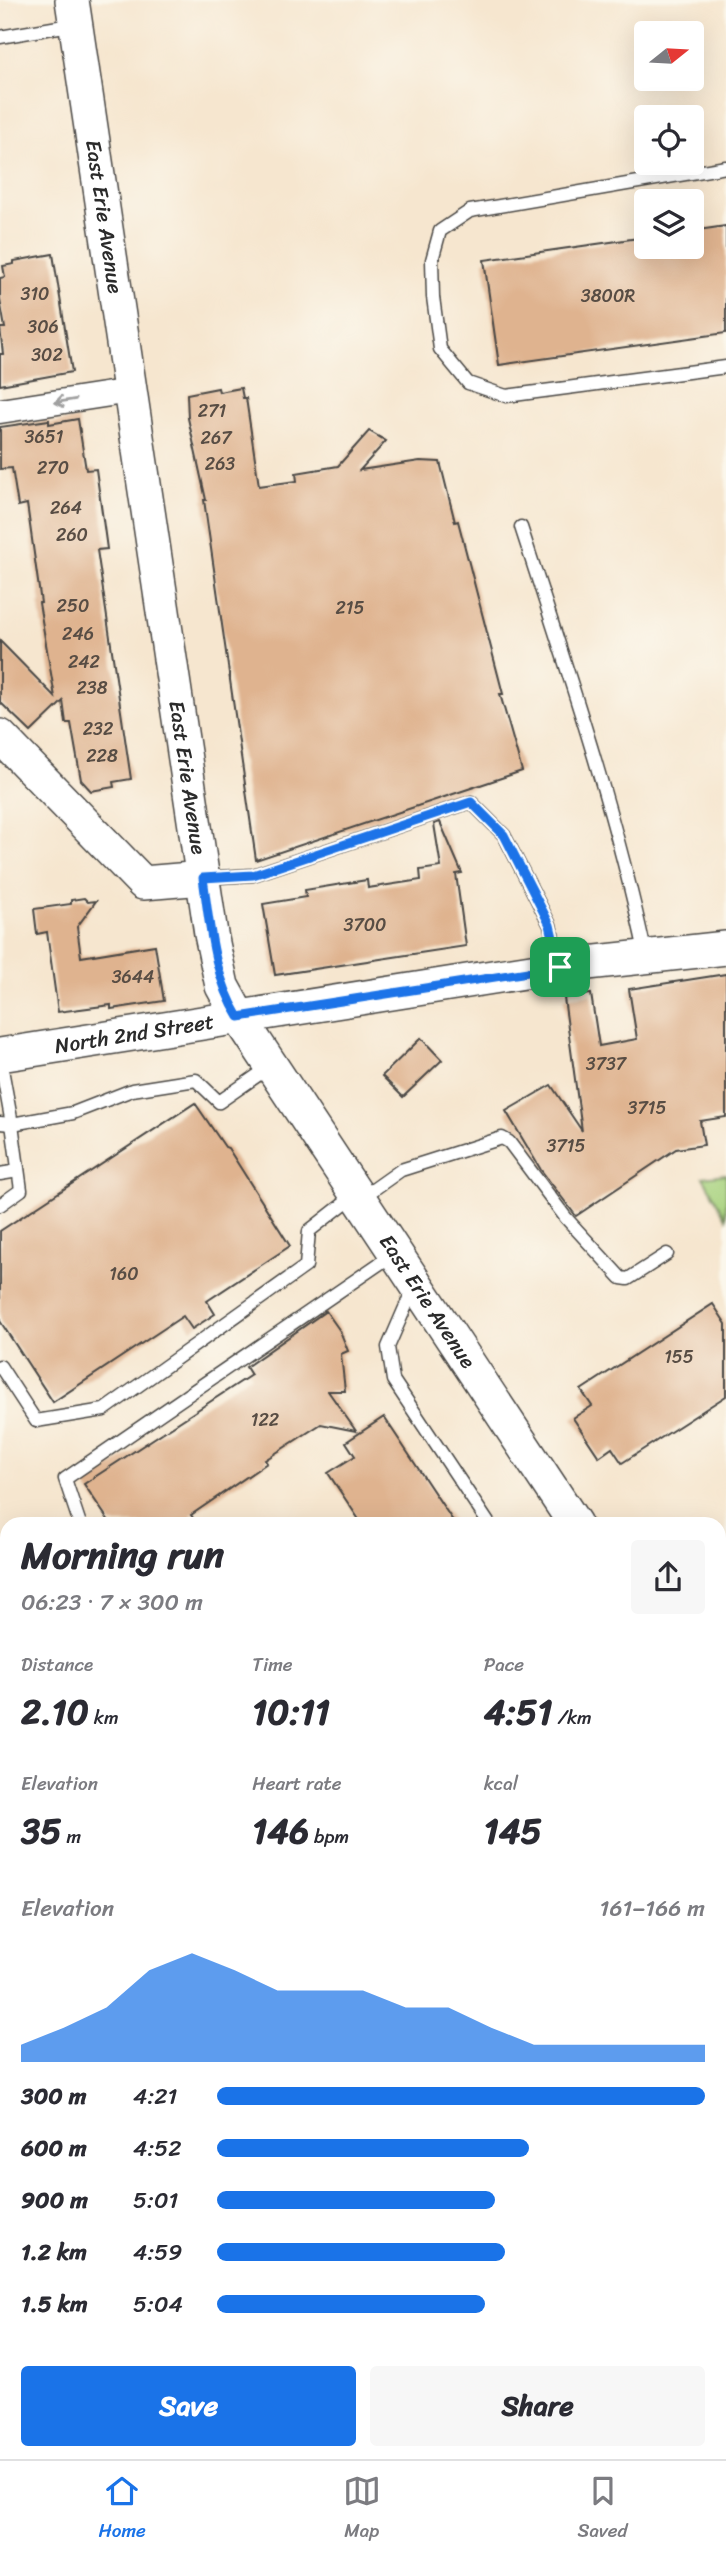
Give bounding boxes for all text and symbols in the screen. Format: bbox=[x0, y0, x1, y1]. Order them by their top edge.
north arrow bbox=[634, 21, 704, 91]
map controls bbox=[634, 21, 704, 259]
button: locate bbox=[634, 105, 704, 175]
street label: East Erie Avenue bbox=[74, 137, 134, 296]
button: layers bbox=[634, 189, 704, 259]
house number: 310 bbox=[21, 278, 49, 310]
house number: 3800R bbox=[581, 280, 635, 312]
house number: 306 bbox=[27, 311, 59, 343]
house number: 302 bbox=[31, 339, 63, 371]
one-way arrow bbox=[54, 395, 77, 408]
house number: 271 bbox=[198, 395, 226, 427]
house number: 3651 bbox=[25, 421, 64, 453]
house number: 267 bbox=[201, 422, 233, 454]
house number: 263 bbox=[205, 448, 235, 480]
house number: 270 bbox=[37, 452, 69, 484]
house number: 264 bbox=[50, 492, 82, 524]
house number: 260 bbox=[56, 519, 88, 551]
house number: 250 bbox=[57, 590, 89, 622]
house number: 215 bbox=[335, 592, 365, 624]
house number: 246 bbox=[62, 618, 94, 650]
house number: 242 bbox=[68, 646, 100, 678]
house number: 238 bbox=[76, 672, 108, 704]
street label: East Erie Avenue bbox=[157, 698, 218, 857]
house number: 232 bbox=[83, 713, 113, 745]
house number: 228 bbox=[86, 740, 118, 772]
house number: 3700 bbox=[344, 909, 386, 941]
pin bbox=[530, 937, 590, 997]
icon: arrive bbox=[541, 948, 579, 986]
house number: 3644 bbox=[112, 961, 154, 993]
street label: North 2nd Street bbox=[52, 1002, 217, 1065]
house number: 3737 bbox=[586, 1048, 628, 1080]
house number: 3715 bbox=[628, 1092, 666, 1124]
house number: 3715 bbox=[547, 1130, 585, 1162]
street label: East Erie Avenue bbox=[369, 1226, 486, 1377]
house number: 160 bbox=[109, 1258, 139, 1290]
house number: 155 bbox=[664, 1341, 694, 1373]
house number: 122 bbox=[251, 1404, 279, 1436]
text: Morning run bbox=[21, 1522, 224, 1589]
button: share bbox=[631, 1540, 705, 1614]
text: 06:23 · 7 × 300 m bbox=[21, 1582, 203, 1623]
text: Distance bbox=[21, 1648, 93, 1681]
text: Time bbox=[252, 1648, 293, 1681]
text: Pace bbox=[484, 1648, 524, 1681]
text: 2.10 bbox=[21, 1681, 89, 1743]
text: 10:11 bbox=[252, 1681, 330, 1743]
text: 4:51 bbox=[484, 1681, 553, 1743]
text: km bbox=[89, 1701, 119, 1734]
text: /km bbox=[553, 1701, 592, 1734]
text: Elevation bbox=[21, 1767, 98, 1800]
text: Heart rate bbox=[252, 1767, 342, 1800]
text: kcal bbox=[484, 1767, 518, 1800]
text: 35 bbox=[21, 1800, 62, 1862]
text: 146 bbox=[252, 1800, 309, 1862]
text: 145 bbox=[484, 1800, 542, 1862]
text: m bbox=[62, 1820, 81, 1853]
text: bpm bbox=[309, 1820, 349, 1853]
text: Elevation bbox=[21, 1888, 114, 1929]
text: 161–166 m bbox=[600, 1888, 705, 1929]
text: 300 m bbox=[21, 2076, 86, 2117]
text: 4:21 bbox=[133, 2076, 177, 2117]
text: 600 m bbox=[21, 2128, 87, 2169]
text: 4:52 bbox=[133, 2128, 182, 2169]
text: 900 m bbox=[21, 2180, 88, 2221]
text: 5:01 bbox=[133, 2180, 178, 2221]
text: 1.2 km bbox=[21, 2232, 87, 2273]
text: 4:59 bbox=[133, 2232, 183, 2273]
text: 1.5 km bbox=[21, 2284, 88, 2325]
text: 5:04 bbox=[133, 2284, 183, 2325]
button: Save bbox=[21, 2366, 356, 2446]
button: Share bbox=[370, 2366, 705, 2446]
tab: Home bbox=[98, 2472, 146, 2547]
tab: Map bbox=[343, 2472, 381, 2547]
tab: Saved bbox=[578, 2472, 628, 2547]

